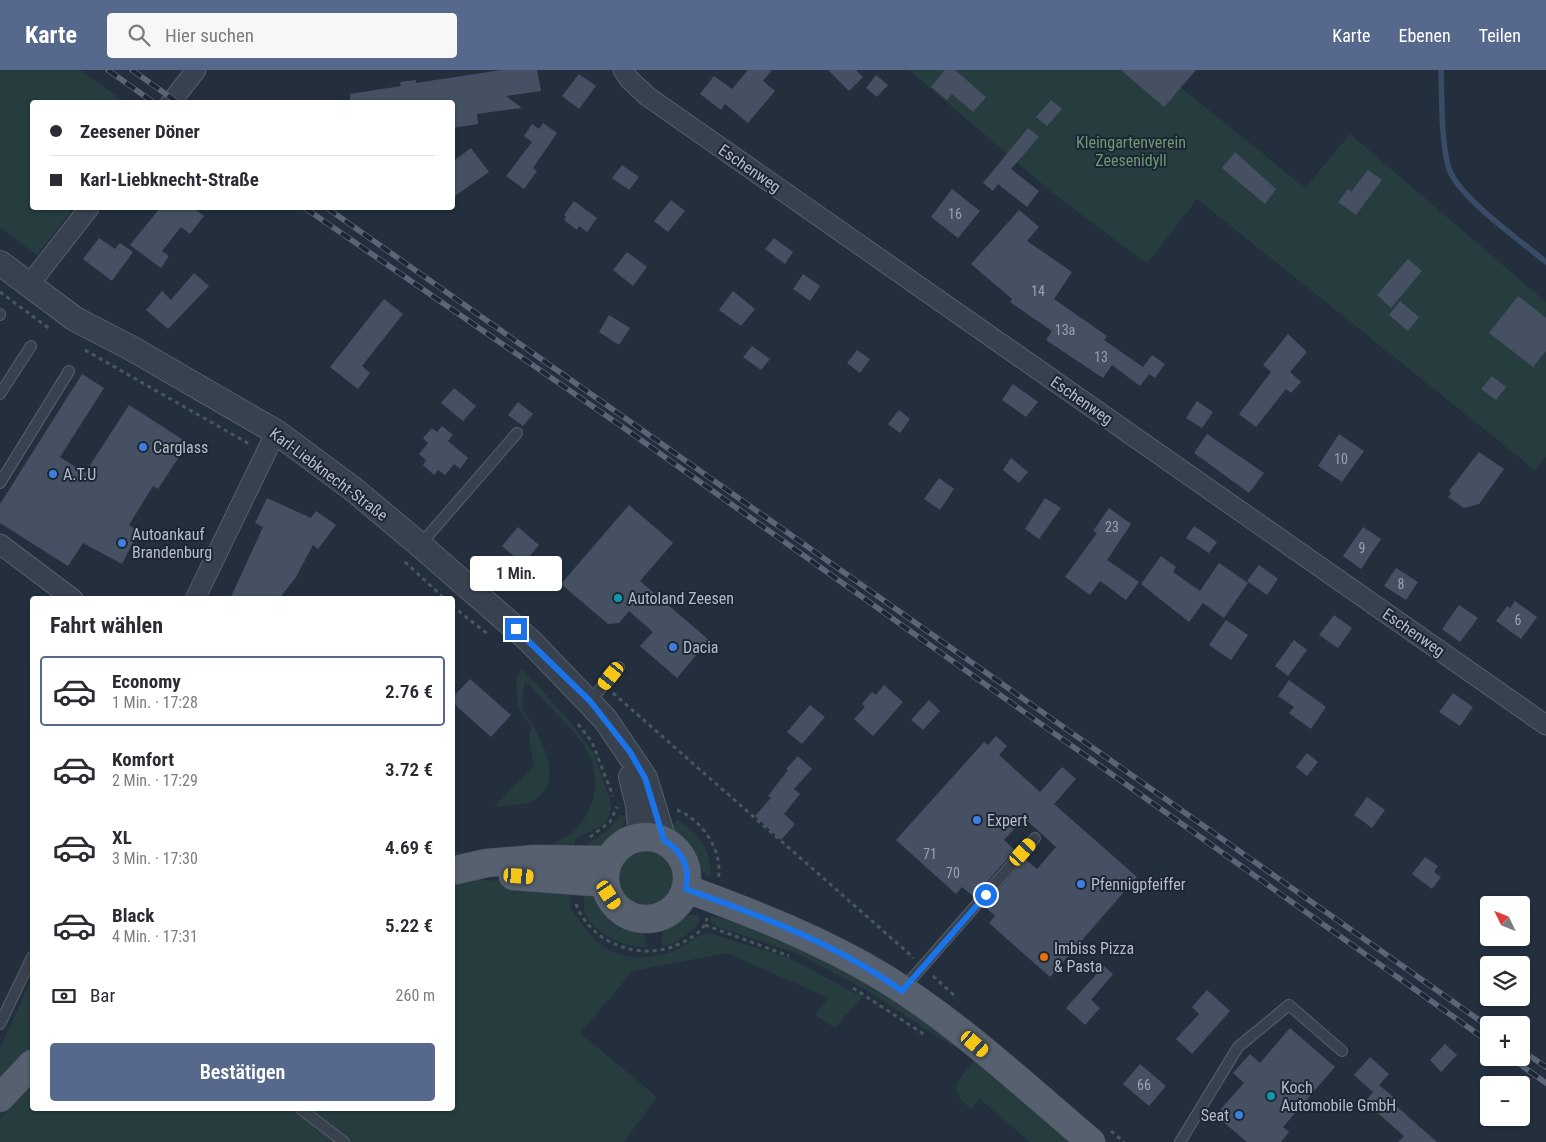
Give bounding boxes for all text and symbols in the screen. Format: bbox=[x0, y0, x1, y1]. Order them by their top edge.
search box bbox=[107, 13, 457, 58]
text: Karte bbox=[25, 21, 77, 49]
icon: search bbox=[125, 21, 153, 49]
text: Hier suchen bbox=[165, 24, 254, 47]
text: Karte bbox=[1332, 25, 1371, 46]
text: Ebenen bbox=[1399, 25, 1451, 46]
text: Teilen bbox=[1479, 25, 1521, 46]
text: Zeesener Döner bbox=[80, 120, 200, 143]
park label: Kleingartenverein Zeesenidyll bbox=[1076, 133, 1186, 170]
street label: Eschenweg bbox=[715, 140, 784, 197]
text: Karl-Liebknecht-Straße bbox=[80, 168, 259, 191]
house number: 16 bbox=[948, 206, 962, 222]
house number: 14 bbox=[1031, 283, 1045, 299]
house number: 13a bbox=[1055, 322, 1075, 338]
house number: 13 bbox=[1094, 349, 1108, 365]
street label: Eschenweg bbox=[1047, 372, 1116, 429]
street label: Karl-Liebknecht-Straße bbox=[266, 424, 392, 525]
place label: Carglass bbox=[153, 438, 208, 457]
marker: Carglass bbox=[137, 441, 149, 453]
house number: 10 bbox=[1334, 451, 1348, 467]
place label: A.T.U bbox=[63, 465, 96, 484]
marker: A.T.U bbox=[47, 468, 59, 480]
house number: 23 bbox=[1105, 519, 1119, 535]
place label: Autoankauf Brandenburg bbox=[132, 525, 212, 562]
marker: Autoankauf Brandenburg bbox=[116, 537, 128, 549]
house number: 9 bbox=[1359, 540, 1365, 556]
callout: 1 Min. bbox=[470, 556, 562, 592]
text: 1 Min. bbox=[496, 564, 536, 583]
house number: 8 bbox=[1398, 576, 1405, 592]
place label: Autoland Zeesen bbox=[628, 589, 734, 608]
marker: Autoland Zeesen bbox=[612, 592, 624, 604]
street label: Eschenweg bbox=[1379, 604, 1448, 661]
house number: 6 bbox=[1515, 612, 1522, 628]
text: Fahrt wählen bbox=[50, 613, 163, 638]
route end bbox=[505, 618, 527, 640]
place label: Dacia bbox=[683, 638, 719, 657]
marker: Dacia bbox=[667, 641, 679, 653]
car bbox=[595, 660, 626, 692]
icon: car bbox=[52, 669, 97, 714]
text: Economy bbox=[112, 670, 181, 693]
text: 2.76 € bbox=[385, 680, 433, 703]
text: 1 Min. · 17:28 bbox=[112, 693, 198, 712]
icon: car bbox=[52, 747, 97, 792]
text: Komfort bbox=[112, 748, 174, 771]
text: 3.72 € bbox=[385, 758, 433, 781]
text: 2 Min. · 17:29 bbox=[112, 771, 198, 790]
place label: Expert bbox=[987, 811, 1028, 830]
marker: Expert bbox=[971, 814, 983, 826]
icon: car bbox=[52, 825, 97, 870]
text: XL bbox=[112, 826, 132, 849]
text: 4.69 € bbox=[385, 836, 433, 859]
car bbox=[1007, 836, 1038, 868]
house number: 71 bbox=[923, 846, 937, 862]
text: 3 Min. · 17:30 bbox=[112, 849, 198, 868]
house number: 70 bbox=[946, 865, 960, 881]
car bbox=[503, 867, 534, 885]
place label: Pfennigpfeiffer bbox=[1091, 875, 1186, 894]
car bbox=[594, 878, 623, 912]
marker: Pfennigpfeiffer bbox=[1075, 878, 1087, 890]
route start bbox=[975, 884, 997, 906]
north arrow bbox=[1480, 896, 1530, 946]
map controls bbox=[1480, 896, 1530, 1126]
icon: car bbox=[52, 903, 97, 948]
text: Black bbox=[112, 904, 154, 927]
text: 5.22 € bbox=[385, 914, 433, 937]
text: 4 Min. · 17:31 bbox=[112, 927, 198, 946]
place label: Imbiss Pizza & Pasta bbox=[1054, 939, 1134, 976]
marker: Imbiss Pizza & Pasta bbox=[1038, 951, 1050, 963]
button: layers bbox=[1480, 956, 1530, 1006]
icon: cash bbox=[50, 982, 78, 1010]
text: Bar bbox=[90, 984, 115, 1007]
text: 260 m bbox=[396, 986, 435, 1005]
button: + bbox=[1480, 1016, 1530, 1066]
car bbox=[958, 1028, 991, 1060]
button: Bestätigen bbox=[50, 1043, 435, 1101]
button: − bbox=[1480, 1076, 1530, 1126]
house number: 66 bbox=[1137, 1077, 1151, 1093]
place label: Koch Automobile GmbH bbox=[1281, 1078, 1396, 1115]
marker: Koch Automobile GmbH bbox=[1265, 1090, 1277, 1102]
place label: Seat bbox=[1201, 1106, 1229, 1125]
marker: Seat bbox=[1233, 1109, 1245, 1121]

